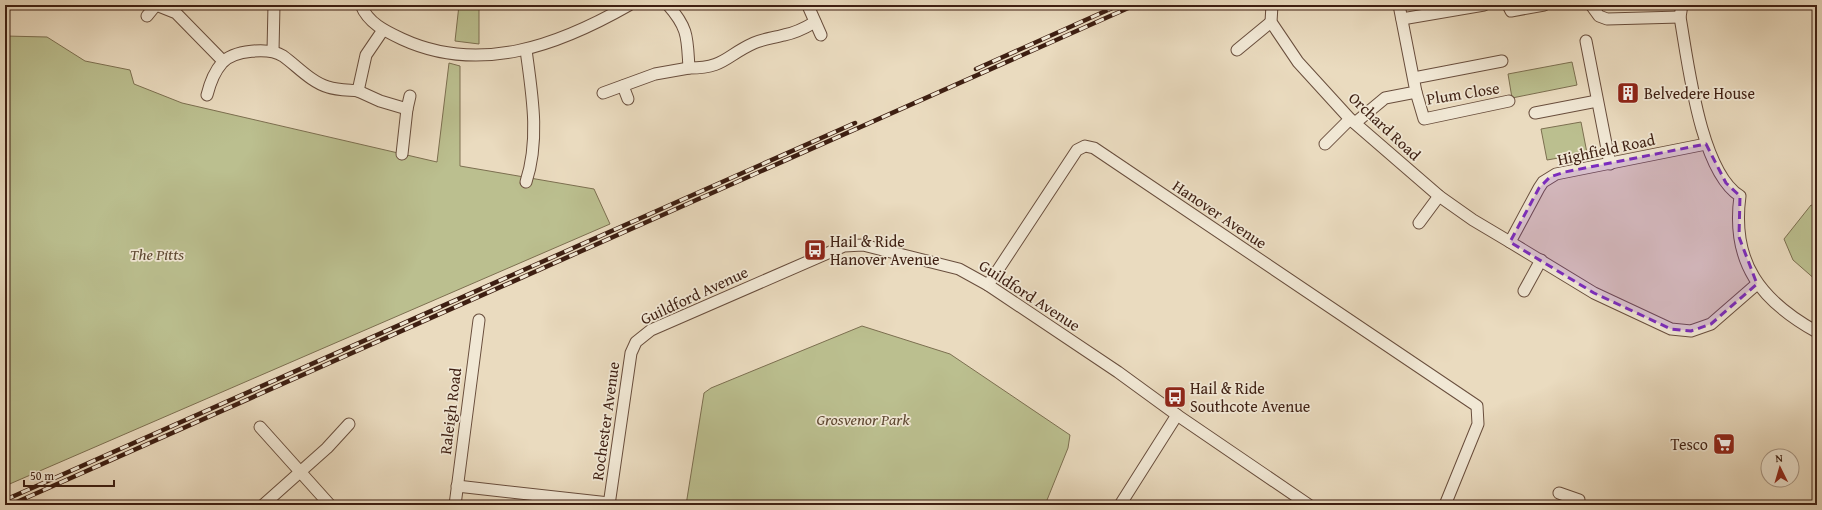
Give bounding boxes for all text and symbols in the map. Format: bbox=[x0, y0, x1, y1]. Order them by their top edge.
street label: Plum Close bbox=[1425, 75, 1501, 111]
building icon: Belvedere House bbox=[1615, 80, 1641, 106]
place label: Belvedere House bbox=[1644, 81, 1755, 105]
street label: Orchard Road bbox=[1343, 86, 1427, 166]
street label: Highfield Road bbox=[1555, 127, 1657, 171]
street label: Hanover Avenue bbox=[1168, 173, 1272, 255]
place label: Hail & Ride Hanover Avenue bbox=[830, 229, 939, 271]
bus stop icon: Hail & Ride Hanover Avenue bbox=[802, 237, 828, 263]
park label: The Pitts bbox=[130, 242, 184, 266]
street label: Guildford Avenue bbox=[975, 253, 1085, 337]
street label: Guildford Avenue bbox=[636, 259, 752, 331]
street label: Rochester Avenue bbox=[585, 360, 625, 482]
street label: Raleigh Road bbox=[433, 366, 467, 456]
place label: Hail & Ride Southcote Avenue bbox=[1190, 376, 1310, 418]
bus stop icon: Hail & Ride Southcote Avenue bbox=[1162, 384, 1188, 410]
park label: Grosvenor Park bbox=[816, 407, 910, 431]
supermarket icon: Tesco bbox=[1711, 431, 1737, 457]
place label: Tesco bbox=[1671, 432, 1708, 456]
north arrow bbox=[1760, 448, 1800, 488]
text: N bbox=[1775, 450, 1784, 466]
scale bar bbox=[24, 462, 114, 488]
text: 50 m bbox=[30, 467, 54, 484]

